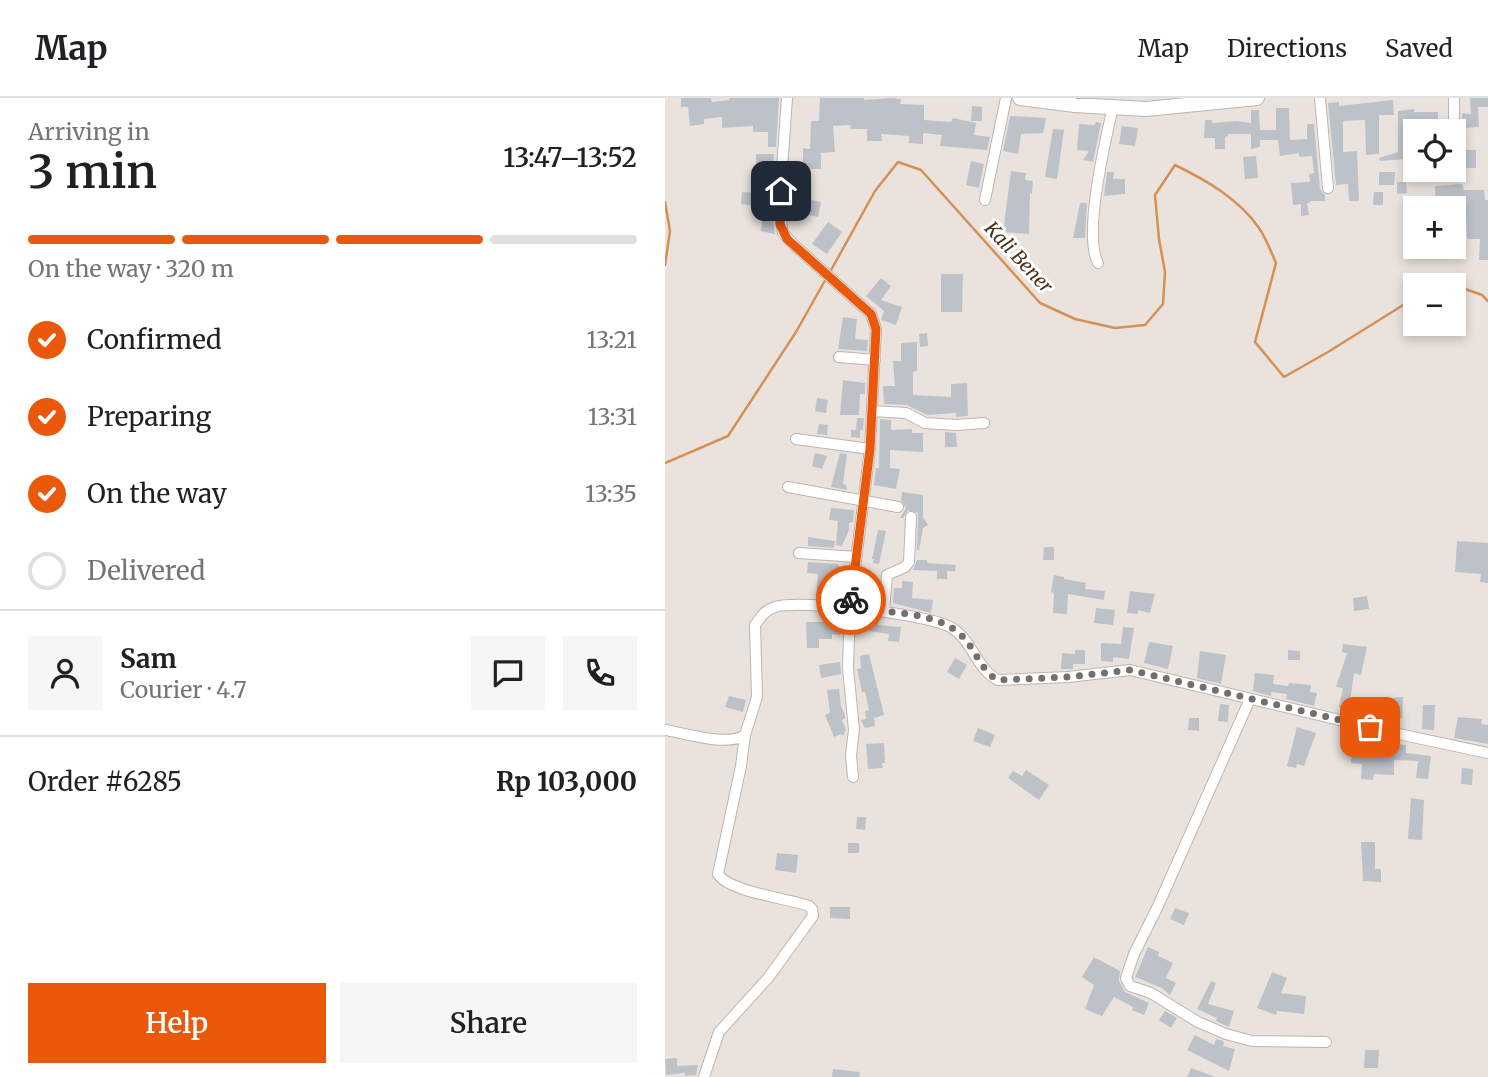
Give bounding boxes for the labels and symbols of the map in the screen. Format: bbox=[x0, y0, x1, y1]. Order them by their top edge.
pin bbox=[751, 161, 811, 221]
water label: Kali Bener bbox=[979, 216, 1058, 298]
courier bbox=[816, 565, 886, 635]
pin bbox=[1340, 697, 1400, 757]

